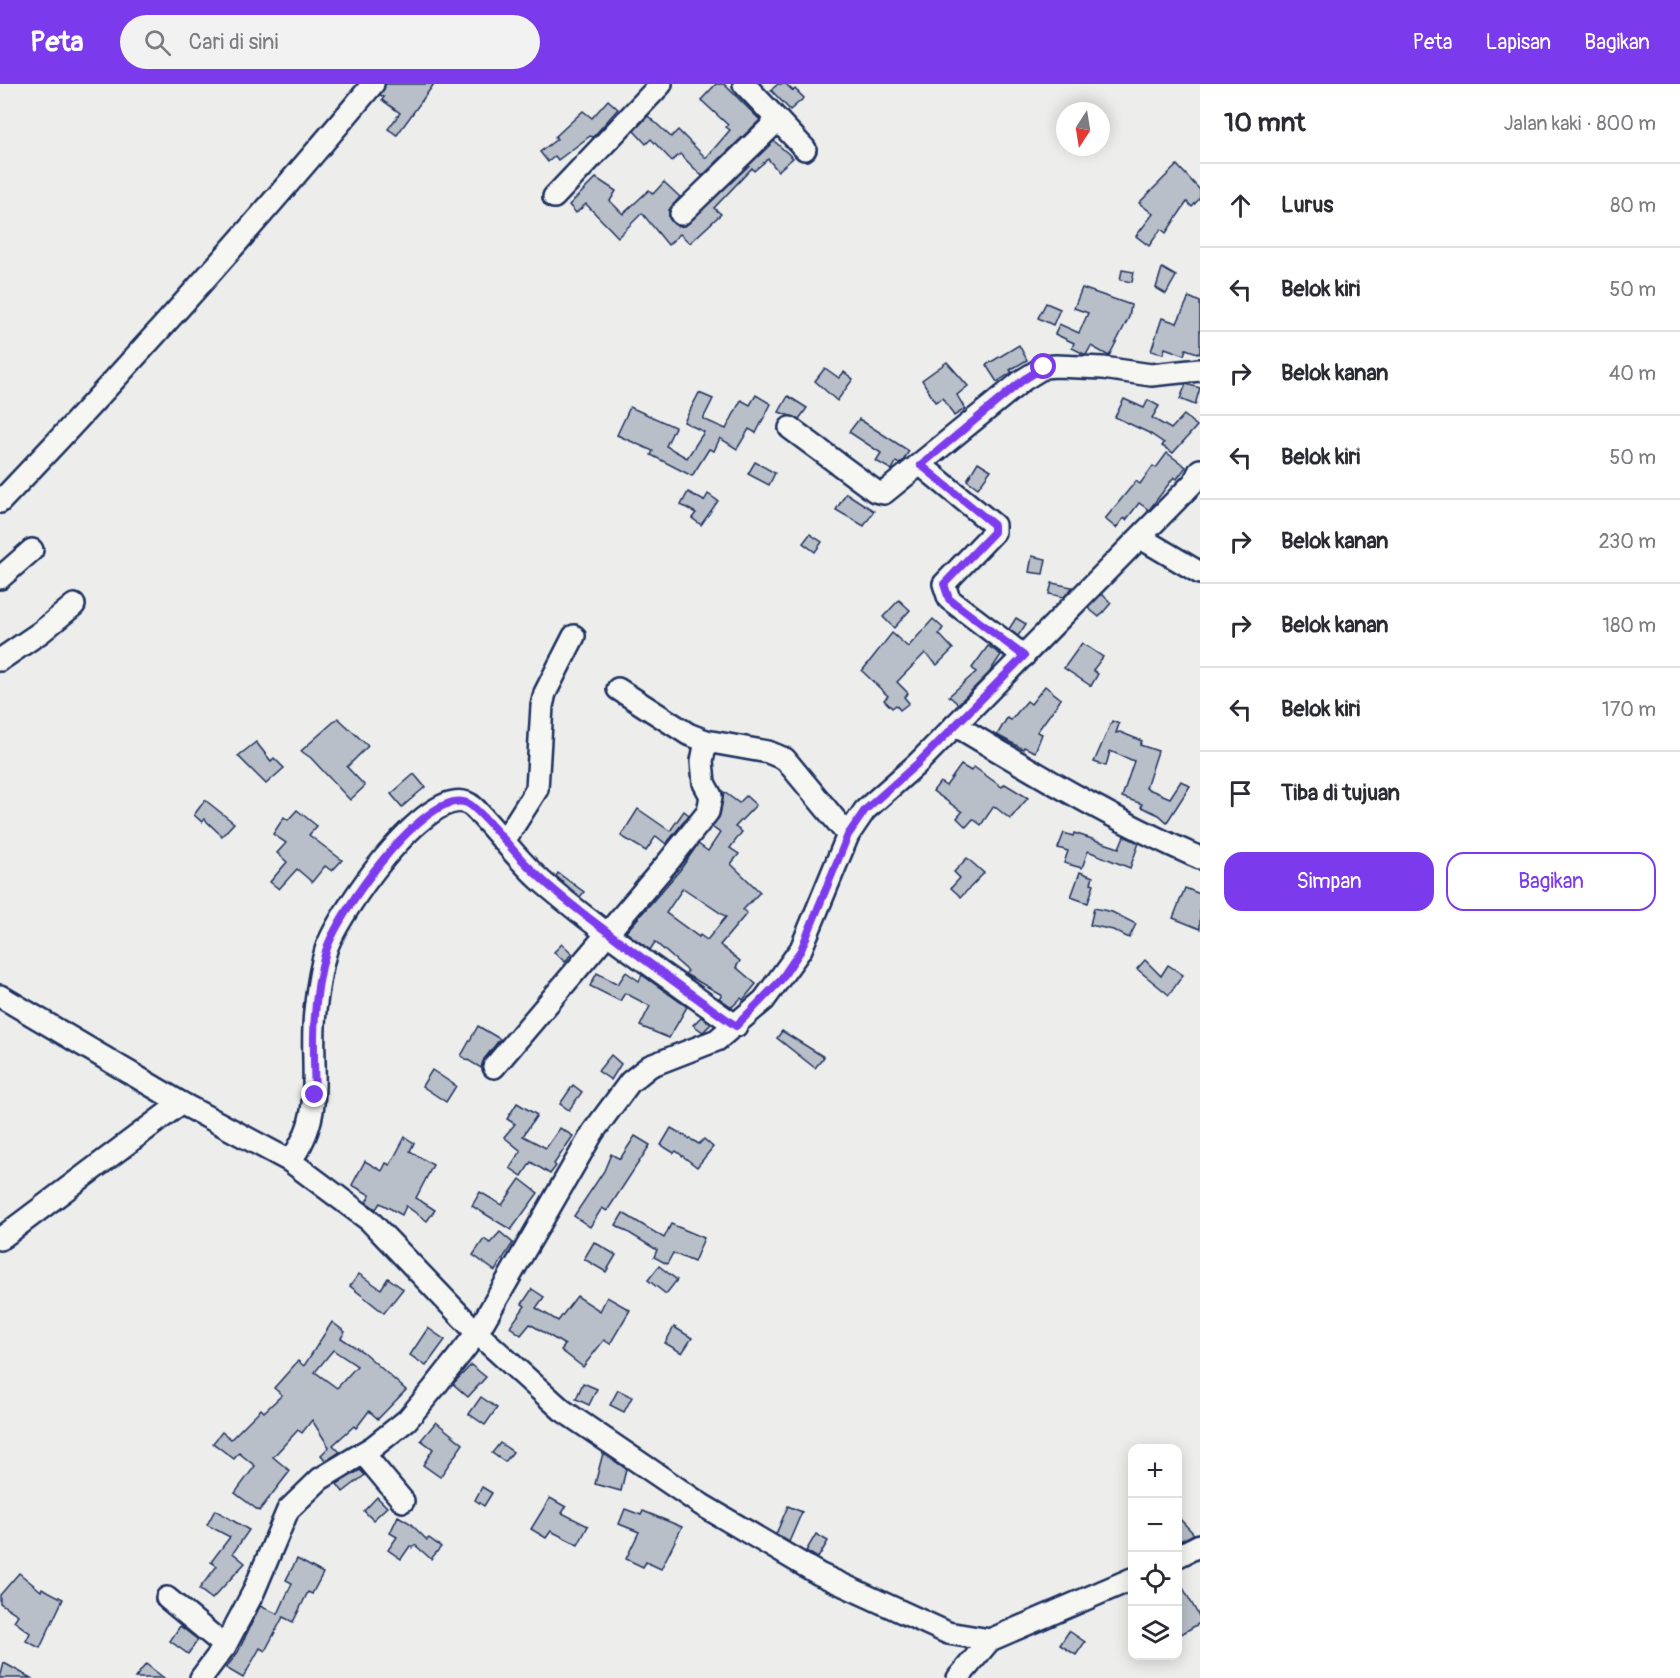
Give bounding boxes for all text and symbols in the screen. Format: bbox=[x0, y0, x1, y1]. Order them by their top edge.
search box bbox=[120, 15, 540, 69]
text: Peta bbox=[30, 25, 84, 60]
icon: search bbox=[141, 26, 174, 59]
text: Cari di sini bbox=[189, 28, 278, 56]
text: Peta bbox=[1412, 29, 1453, 56]
text: Lapisan bbox=[1486, 29, 1551, 56]
text: Bagikan bbox=[1584, 29, 1650, 56]
north arrow bbox=[1056, 102, 1110, 156]
text: 10 mnt bbox=[1224, 107, 1306, 139]
text: Jalan kaki · 800 m bbox=[1504, 111, 1656, 136]
icon: ahead bbox=[1224, 189, 1257, 222]
text: Lurus bbox=[1281, 191, 1333, 219]
text: 80 m bbox=[1610, 193, 1656, 218]
icon: left bbox=[1224, 273, 1257, 306]
text: Belok kiri bbox=[1281, 275, 1360, 303]
text: 50 m bbox=[1609, 277, 1656, 302]
route start bbox=[1030, 353, 1056, 379]
icon: right bbox=[1224, 357, 1257, 390]
text: Belok kanan bbox=[1281, 359, 1389, 387]
text: 40 m bbox=[1609, 361, 1656, 386]
icon: left bbox=[1224, 441, 1257, 474]
text: Belok kiri bbox=[1281, 443, 1360, 471]
text: 50 m bbox=[1609, 445, 1656, 470]
icon: right bbox=[1224, 525, 1257, 558]
text: Belok kanan bbox=[1281, 527, 1389, 555]
text: 230 m bbox=[1599, 529, 1656, 554]
icon: right bbox=[1224, 609, 1257, 642]
text: Belok kanan bbox=[1281, 611, 1389, 639]
text: 180 m bbox=[1602, 613, 1656, 638]
icon: left bbox=[1224, 693, 1257, 726]
text: Belok kiri bbox=[1281, 695, 1360, 723]
text: 170 m bbox=[1602, 697, 1656, 722]
icon: arrive bbox=[1224, 777, 1257, 810]
text: Tiba di tujuan bbox=[1281, 779, 1400, 807]
button: Simpan bbox=[1224, 852, 1434, 911]
button: Bagikan bbox=[1446, 852, 1656, 911]
route end bbox=[301, 1081, 327, 1107]
map controls bbox=[1128, 1444, 1182, 1660]
button: + bbox=[1128, 1444, 1182, 1498]
button: − bbox=[1128, 1498, 1182, 1552]
button: locate bbox=[1128, 1552, 1182, 1606]
button: layers bbox=[1128, 1606, 1182, 1660]

